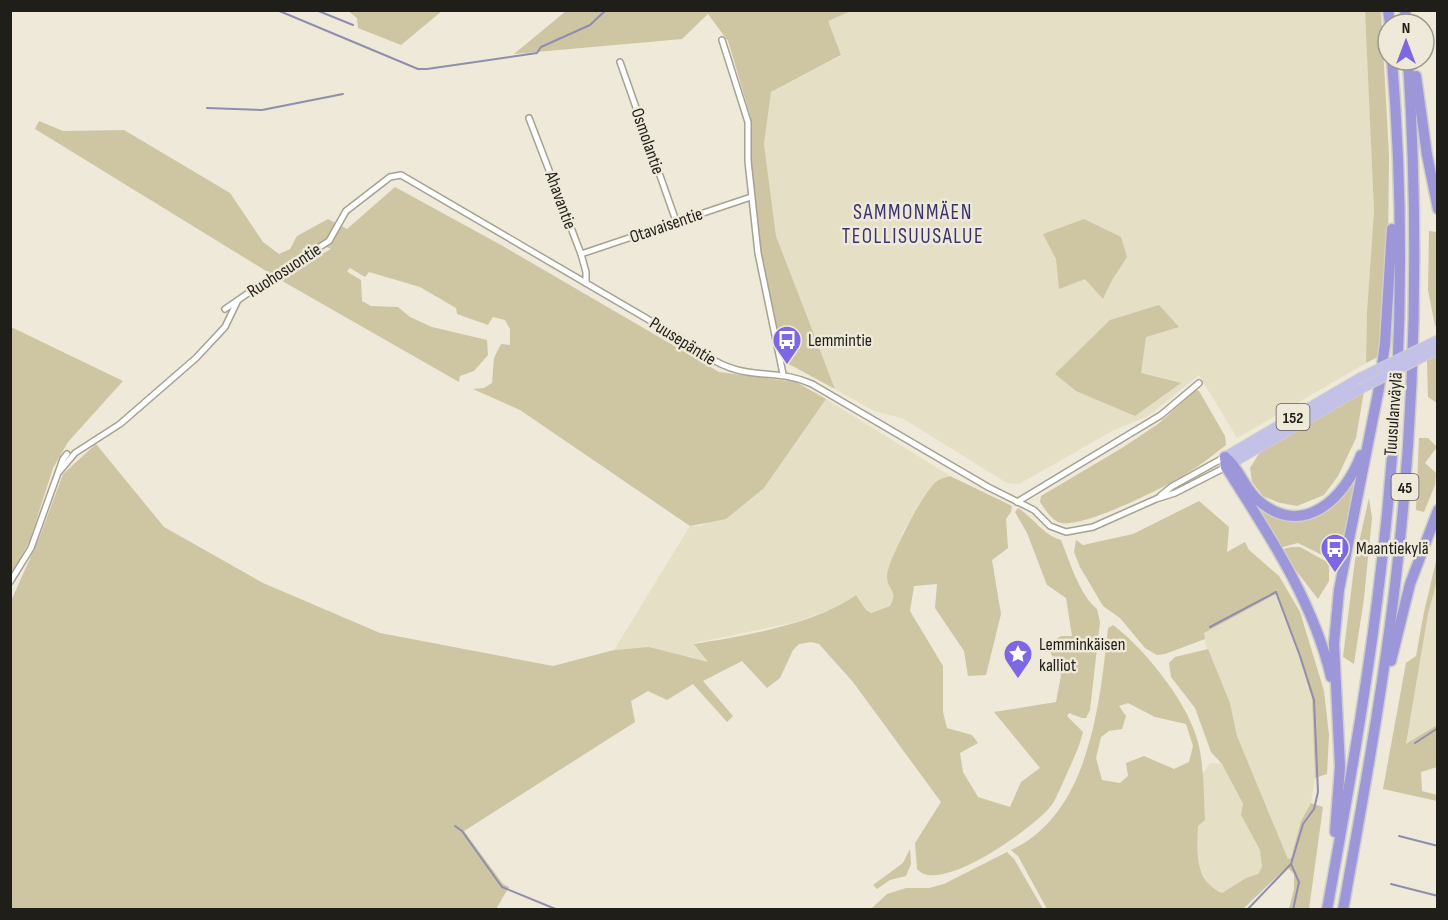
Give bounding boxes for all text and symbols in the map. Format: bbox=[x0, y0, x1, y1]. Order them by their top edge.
north arrow bbox=[1376, 12, 1436, 72]
text: N bbox=[1402, 19, 1410, 38]
street label: Osmolantie bbox=[626, 105, 669, 177]
street label: Ahavantie bbox=[540, 167, 581, 232]
district label: SAMMONMÄEN TEOLLISUUSALUE bbox=[842, 200, 984, 249]
street label: Otavaisentie bbox=[627, 203, 705, 248]
street label: Ruohosuontie bbox=[243, 239, 325, 302]
street label: Puusepäntie bbox=[646, 313, 720, 370]
bus stop icon: Lemmintie bbox=[771, 324, 803, 366]
place label: Lemmintie bbox=[808, 330, 872, 351]
street label: Tuusulanväylä bbox=[1380, 371, 1407, 457]
road number: 152 bbox=[1276, 404, 1310, 430]
road number: 45 bbox=[1392, 474, 1418, 500]
bus stop icon: Maantiekylä bbox=[1319, 532, 1351, 574]
place label: Maantiekylä bbox=[1356, 538, 1429, 559]
place label: Lemminkäisen kalliot bbox=[1039, 634, 1125, 676]
place icon: Lemminkäisen kalliot bbox=[1002, 638, 1034, 680]

